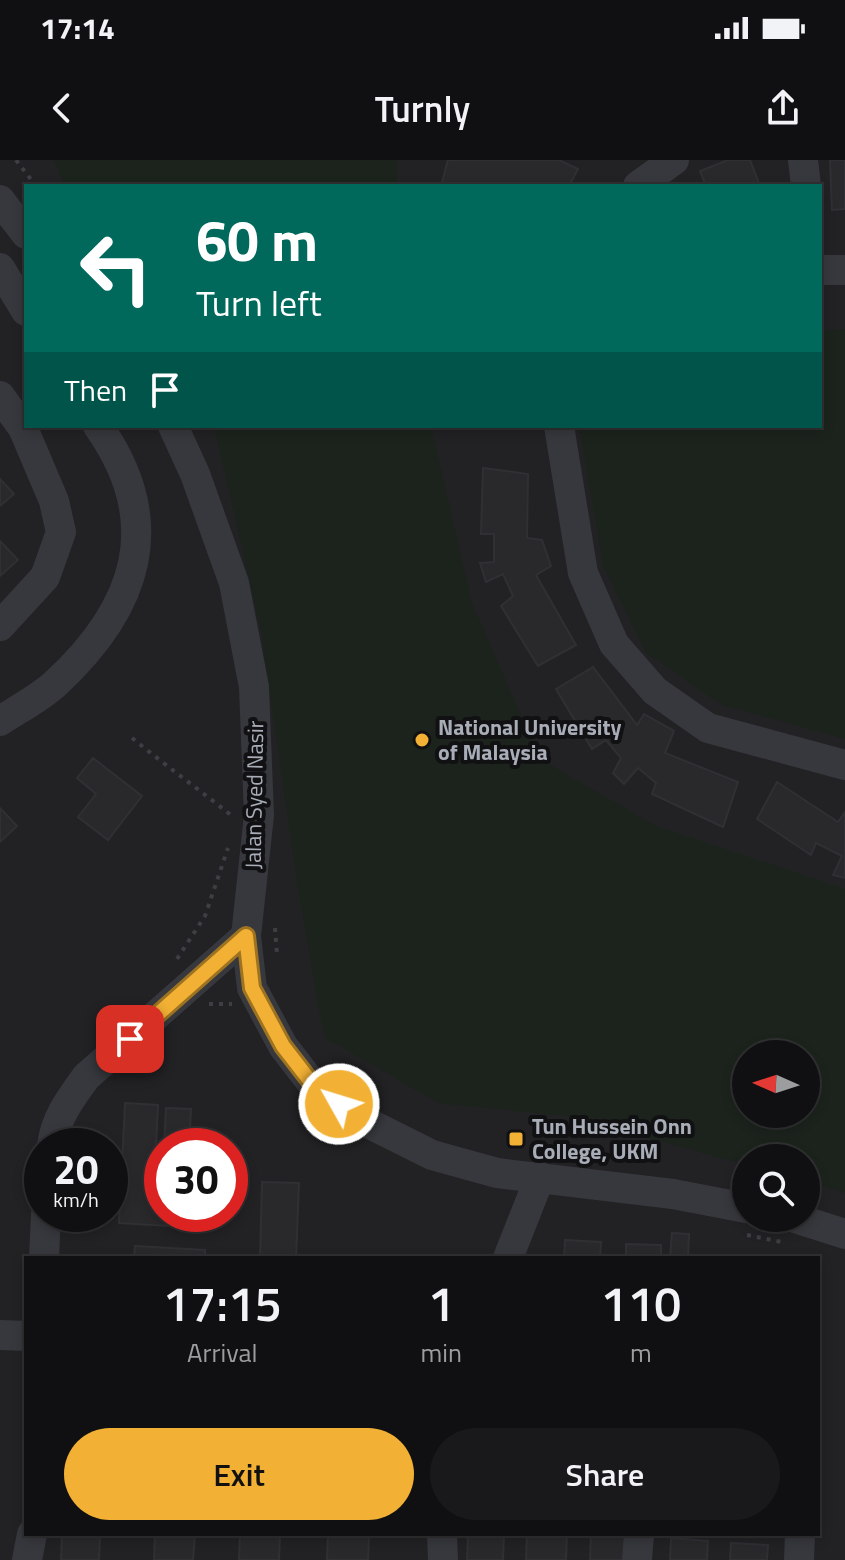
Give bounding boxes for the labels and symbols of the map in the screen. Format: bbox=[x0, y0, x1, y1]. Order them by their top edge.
place label: National University of Malaysia bbox=[438, 710, 621, 769]
street label: Jalan Syed Nasir bbox=[236, 720, 272, 869]
marker: National University of Malaysia bbox=[413, 731, 431, 749]
pin bbox=[96, 1005, 164, 1073]
north arrow bbox=[732, 1040, 820, 1128]
position arrow bbox=[297, 1062, 381, 1146]
place label: Tun Hussein Onn College, UKM bbox=[532, 1109, 692, 1168]
speed limit sign: 30 bbox=[144, 1128, 248, 1232]
marker: Tun Hussein Onn College, UKM bbox=[507, 1130, 525, 1148]

